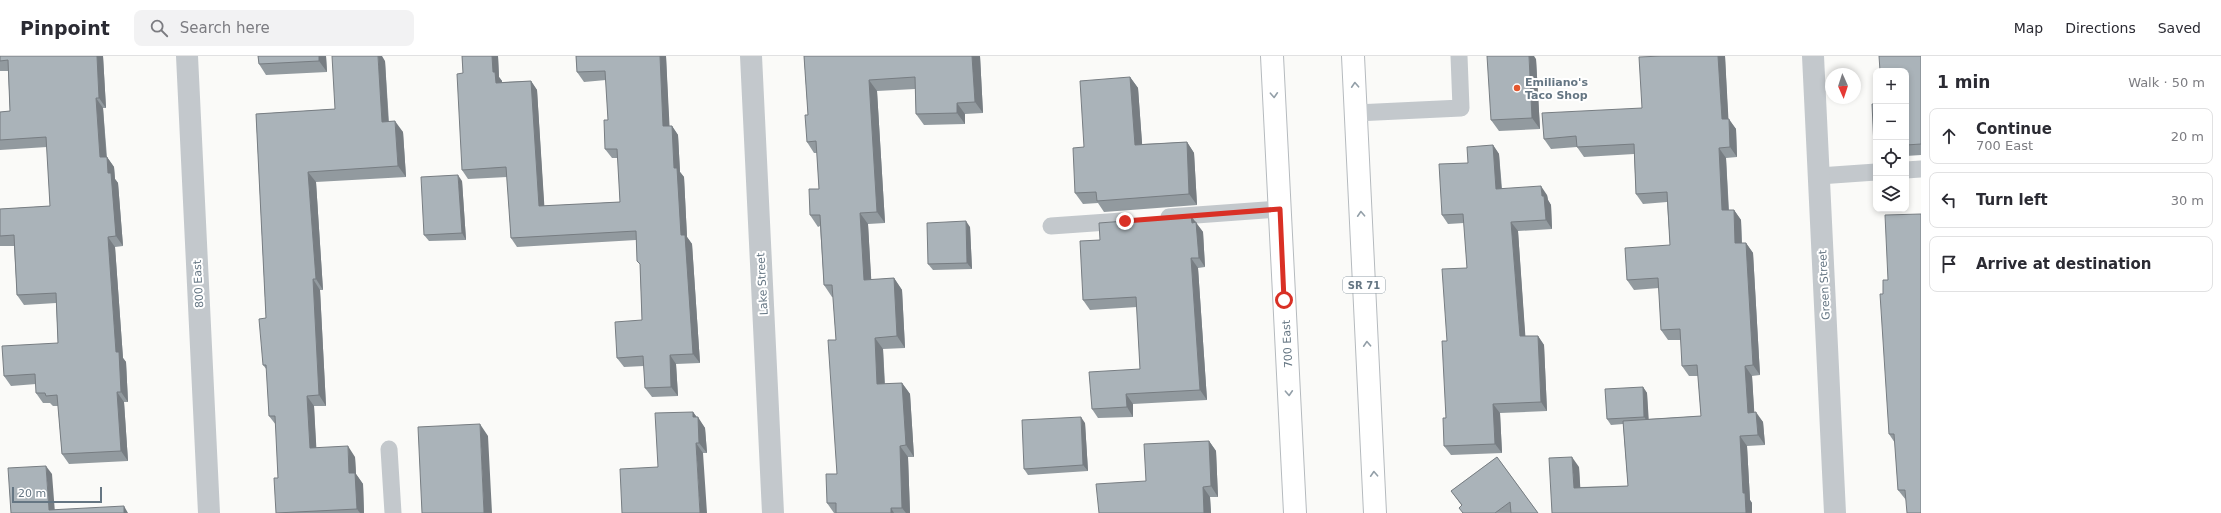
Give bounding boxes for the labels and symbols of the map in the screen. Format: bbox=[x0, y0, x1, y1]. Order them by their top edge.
north arrow bbox=[1825, 68, 1861, 104]
place label: Emiliano's Taco Shop bbox=[1525, 76, 1588, 102]
one-way arrow bbox=[1350, 82, 1359, 88]
marker: Emiliano's Taco Shop bbox=[1512, 83, 1522, 93]
one-way arrow bbox=[1270, 92, 1279, 98]
one-way arrow bbox=[1356, 211, 1365, 217]
route end bbox=[1116, 212, 1134, 230]
street label: Green Street bbox=[1816, 249, 1833, 320]
street label: Lake Street bbox=[754, 252, 771, 316]
street label: 800 East bbox=[191, 259, 206, 308]
road number: SR 71 bbox=[1343, 277, 1385, 293]
route start bbox=[1275, 291, 1293, 309]
street label: 700 East bbox=[1280, 319, 1295, 368]
one-way arrow bbox=[1363, 341, 1372, 347]
one-way arrow bbox=[1285, 390, 1293, 396]
one-way arrow bbox=[1369, 471, 1378, 477]
scale bar bbox=[12, 485, 102, 504]

